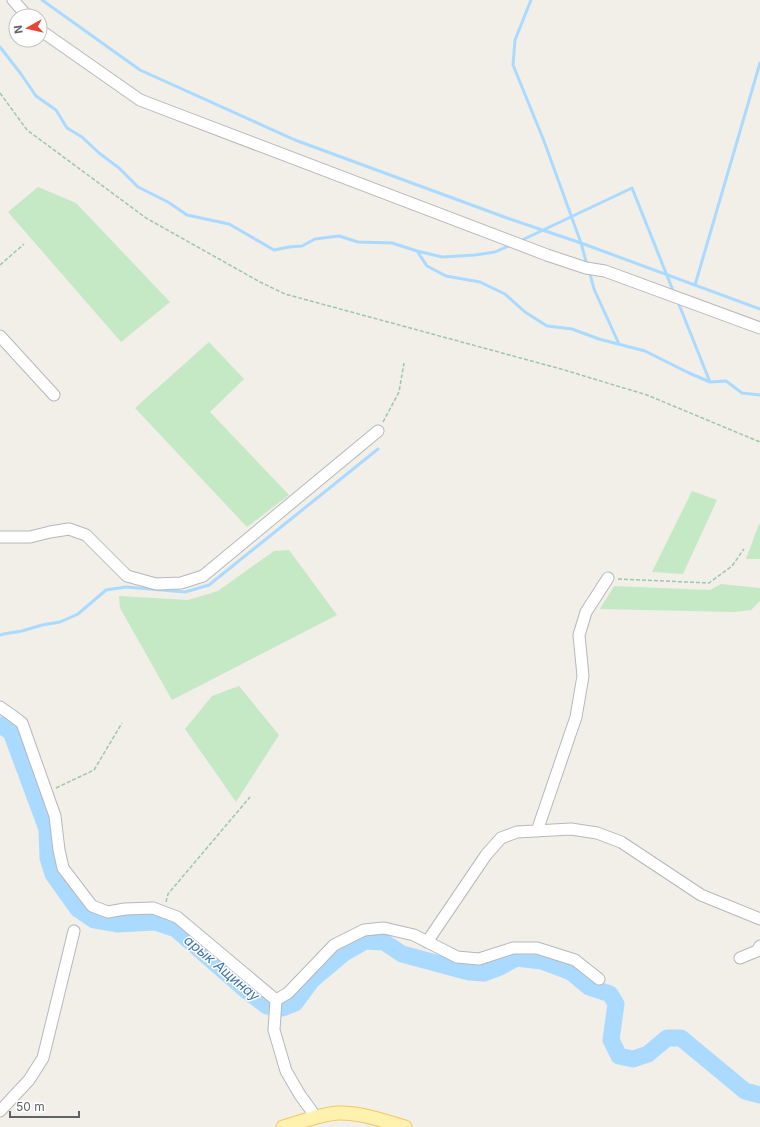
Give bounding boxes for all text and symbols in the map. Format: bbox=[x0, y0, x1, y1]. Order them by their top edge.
north arrow bbox=[8, 8, 48, 48]
text: N bbox=[11, 24, 26, 35]
water label: арык Ащинау bbox=[181, 931, 264, 1005]
scale bar bbox=[10, 1093, 79, 1119]
text: 50 m bbox=[16, 1099, 45, 1114]

